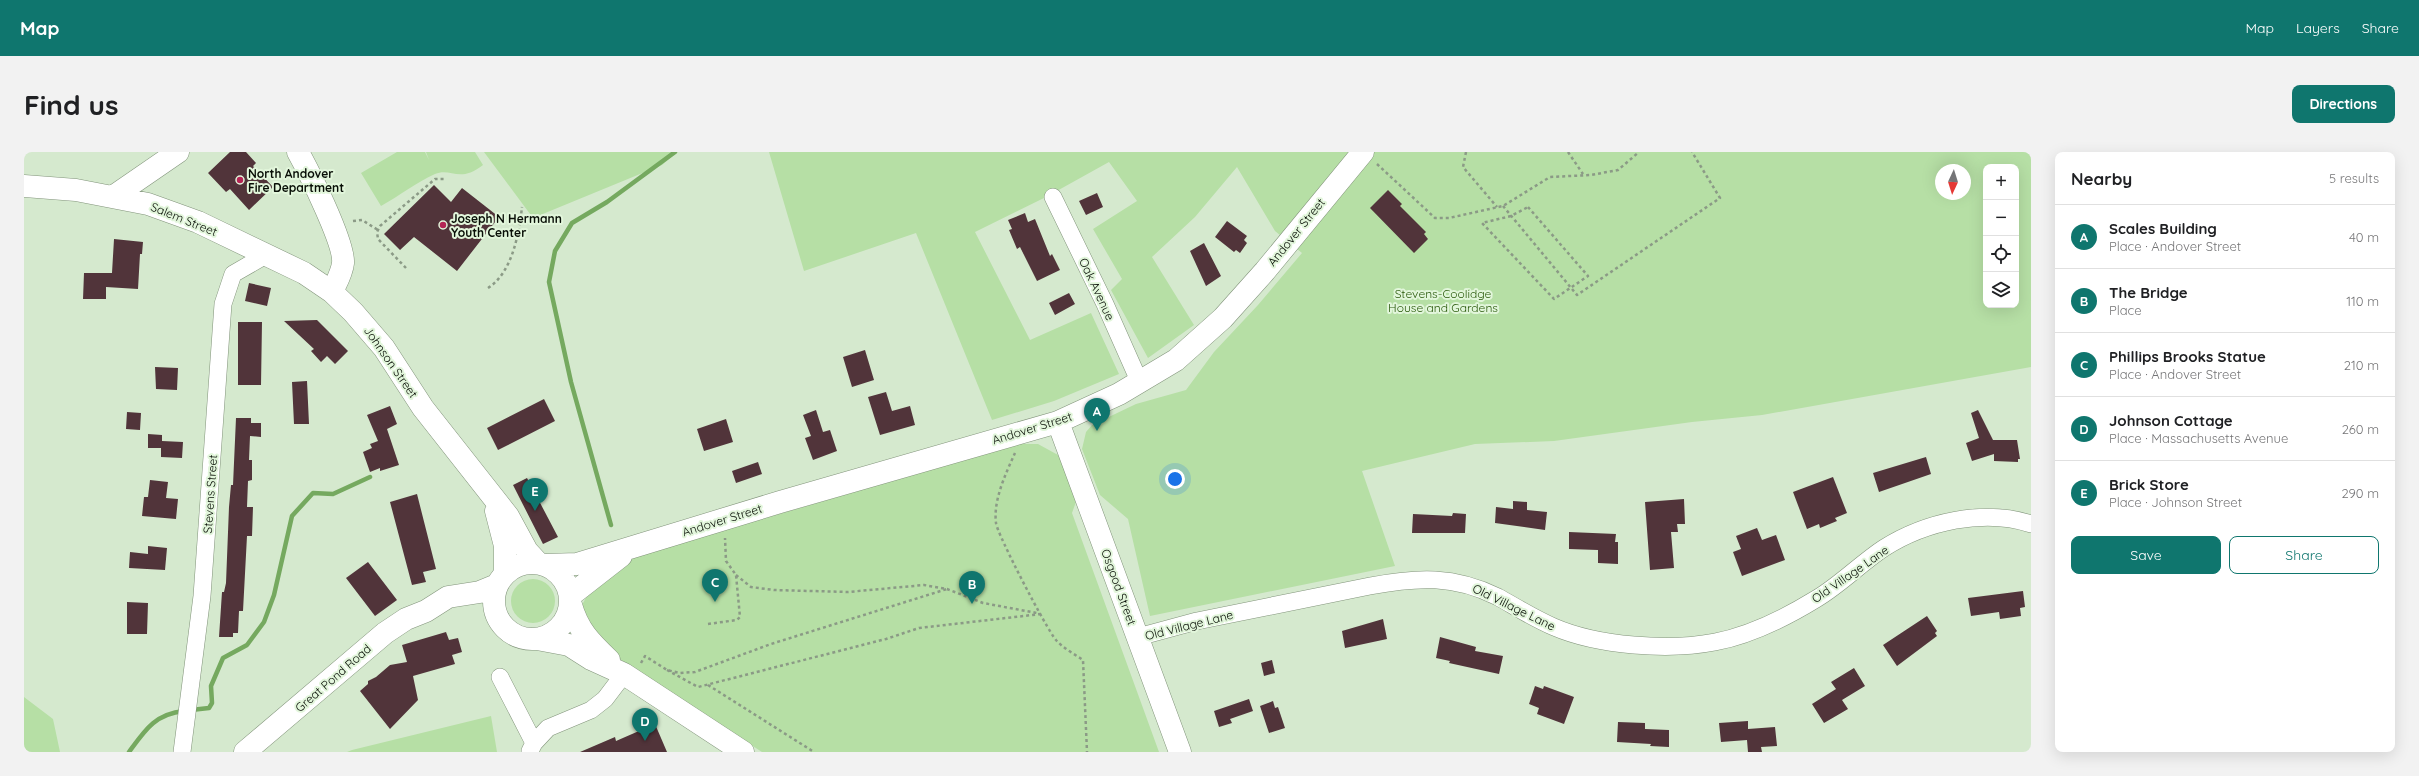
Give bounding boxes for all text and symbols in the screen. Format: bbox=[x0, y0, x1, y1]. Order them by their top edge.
text: Map bbox=[20, 16, 59, 40]
text: Map bbox=[2245, 19, 2274, 37]
text: Layers bbox=[2296, 19, 2340, 37]
text: Share bbox=[2362, 19, 2399, 37]
button: Directions bbox=[2292, 85, 2395, 123]
text: Find us bbox=[24, 87, 118, 122]
north arrow bbox=[1935, 164, 1971, 200]
map controls bbox=[1983, 164, 2019, 308]
button: + bbox=[1983, 164, 2019, 200]
place label: North Andover Fire Department bbox=[248, 166, 344, 195]
text: Nearby bbox=[2071, 168, 2132, 189]
text: 5 results bbox=[2329, 170, 2379, 186]
marker: North Andover Fire Department bbox=[235, 175, 245, 185]
street label: Andover Street bbox=[1264, 195, 1328, 269]
street label: Salem Street bbox=[149, 199, 219, 239]
button: − bbox=[1983, 200, 2019, 236]
place label: Joseph N Hermann Youth Center bbox=[451, 211, 562, 240]
text: Scales Building bbox=[2109, 219, 2217, 238]
marker: Joseph N Hermann Youth Center bbox=[438, 220, 448, 230]
text: A bbox=[2080, 229, 2088, 245]
text: 40 m bbox=[2349, 229, 2379, 245]
button: locate bbox=[1983, 236, 2019, 272]
text: Place · Andover Street bbox=[2109, 238, 2241, 254]
street label: Oak Avenue bbox=[1076, 255, 1118, 323]
button: layers bbox=[1983, 272, 2019, 308]
text: The Bridge bbox=[2109, 283, 2188, 302]
park label: Stevens-Coolidge House and Gardens bbox=[1388, 286, 1498, 315]
text: B bbox=[2080, 293, 2088, 309]
text: 110 m bbox=[2346, 293, 2379, 309]
text: Place bbox=[2109, 302, 2142, 318]
street label: Johnson Street bbox=[361, 323, 421, 401]
text: Phillips Brooks Statue bbox=[2109, 347, 2266, 366]
text: C bbox=[2080, 357, 2088, 373]
text: 210 m bbox=[2344, 357, 2379, 373]
text: Place · Andover Street bbox=[2109, 366, 2241, 382]
pin: A bbox=[1084, 398, 1110, 431]
street label: Andover Street bbox=[990, 409, 1074, 447]
text: Johnson Cottage bbox=[2109, 411, 2233, 430]
text: D bbox=[2079, 421, 2089, 437]
text: 260 m bbox=[2342, 421, 2379, 437]
text: Place · Massachusetts Avenue bbox=[2109, 430, 2288, 446]
street label: Stevens Street bbox=[200, 454, 220, 534]
your location bbox=[1165, 469, 1185, 489]
text: Brick Store bbox=[2109, 475, 2189, 494]
pin: E bbox=[522, 478, 548, 511]
text: E bbox=[2080, 485, 2088, 501]
text: 290 m bbox=[2341, 485, 2379, 501]
text: Place · Johnson Street bbox=[2109, 494, 2242, 510]
street label: Andover Street bbox=[680, 501, 764, 539]
button: Save bbox=[2071, 536, 2221, 574]
button: Share bbox=[2229, 536, 2379, 574]
street label: Old Village Lane bbox=[1809, 542, 1892, 606]
street label: Osgood Street bbox=[1098, 547, 1140, 627]
pin: C bbox=[702, 569, 728, 602]
pin: B bbox=[959, 571, 985, 604]
street label: Old Village Lane bbox=[1470, 580, 1558, 634]
street label: Old Village Lane bbox=[1143, 607, 1235, 643]
street label: Great Pond Road bbox=[292, 641, 374, 715]
pin: D bbox=[632, 708, 658, 741]

